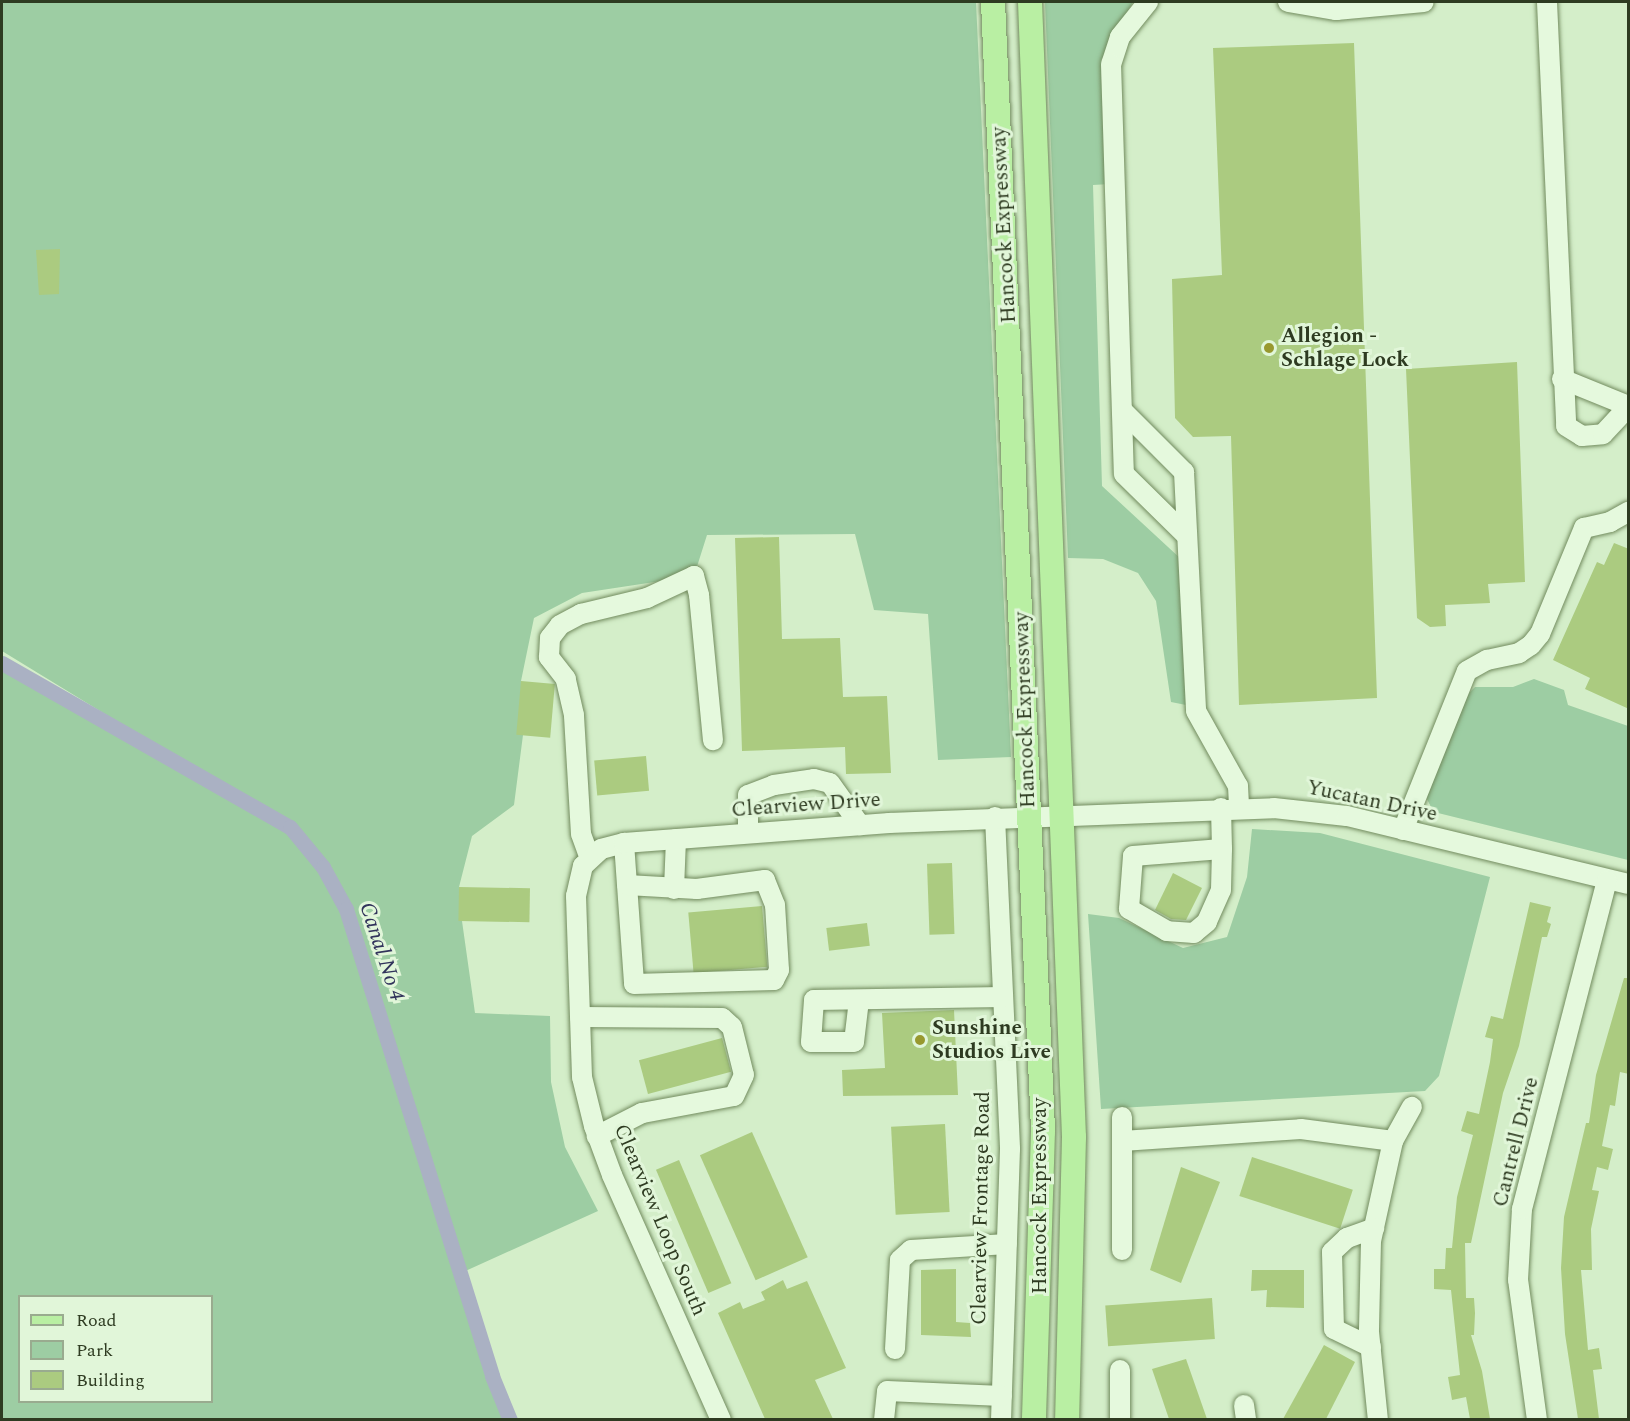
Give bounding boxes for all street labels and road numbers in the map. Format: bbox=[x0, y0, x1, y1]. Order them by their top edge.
street label: Hancock Expressway bbox=[986, 126, 1022, 324]
street label: Hancock Expressway bbox=[1009, 611, 1041, 809]
street label: Yucatan Drive bbox=[1304, 775, 1440, 827]
street label: Clearview Drive bbox=[731, 787, 881, 823]
street label: Cantrell Drive bbox=[1488, 1074, 1544, 1210]
street label: Clearview Frontage Road bbox=[966, 1091, 996, 1325]
street label: Hancock Expressway bbox=[1027, 1098, 1053, 1294]
street label: Clearview Loop South bbox=[608, 1120, 712, 1320]

